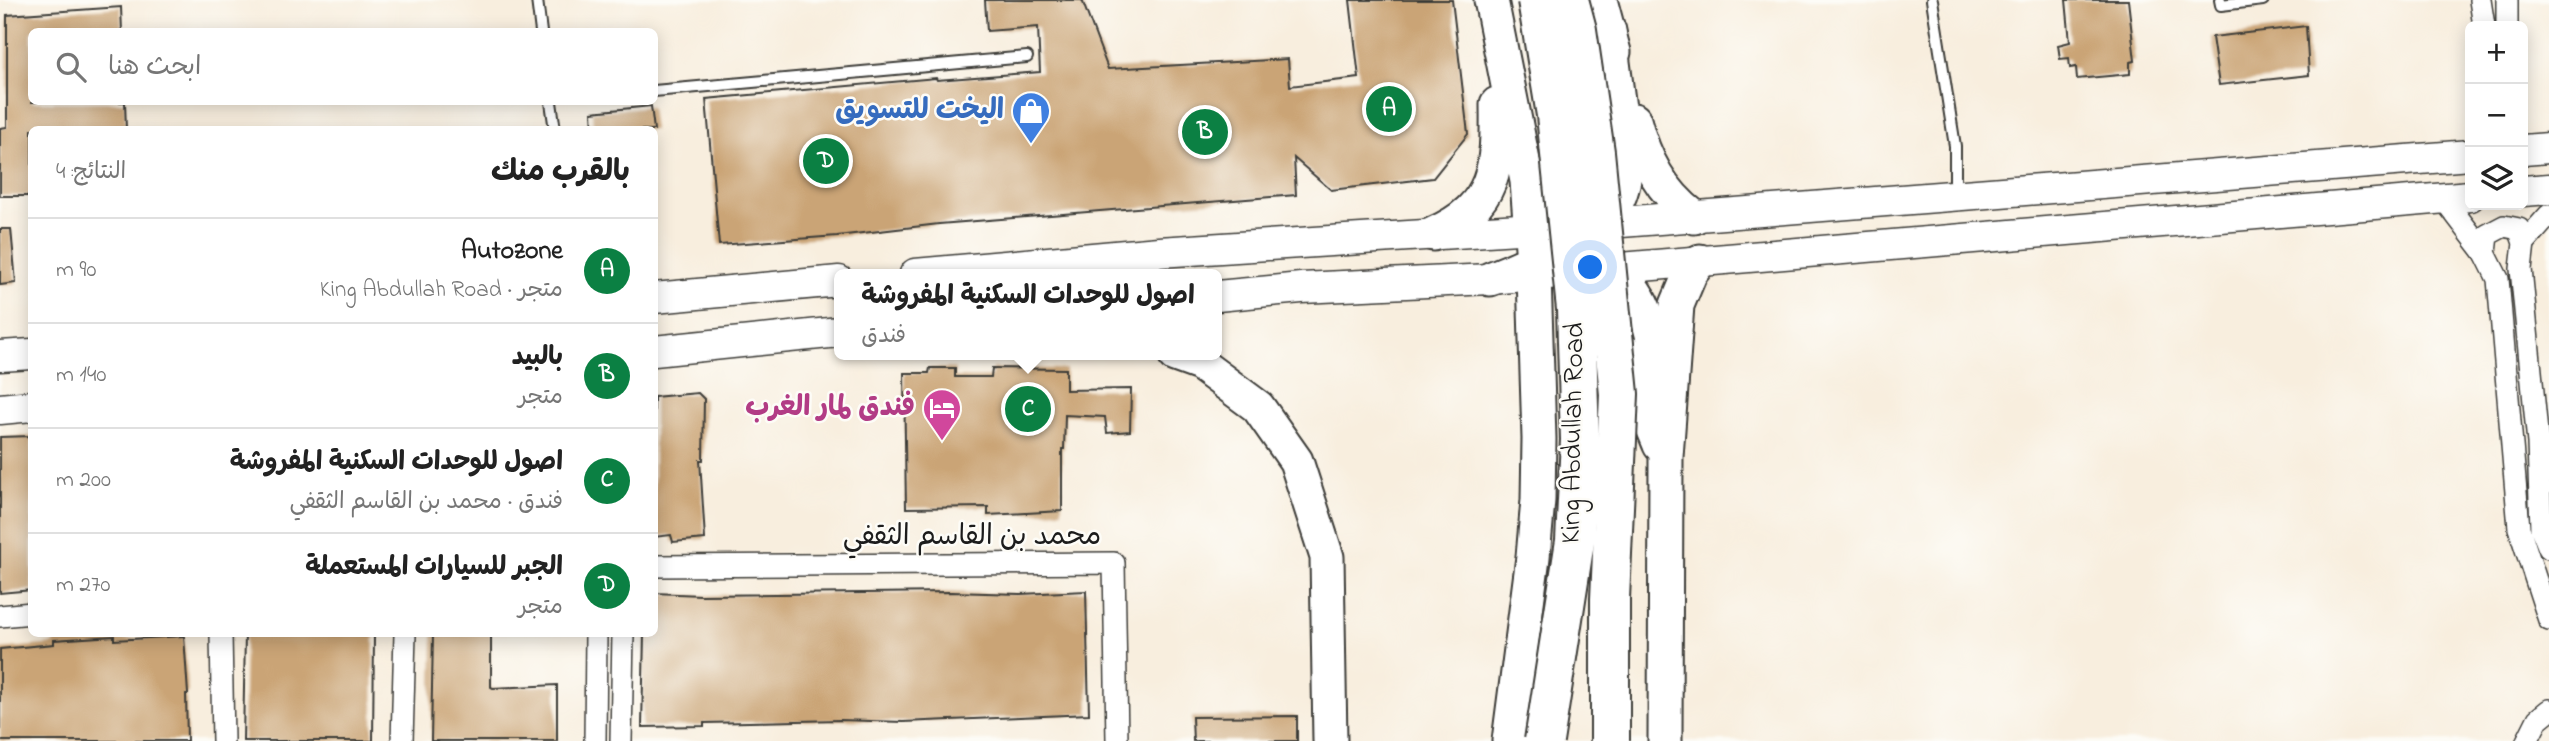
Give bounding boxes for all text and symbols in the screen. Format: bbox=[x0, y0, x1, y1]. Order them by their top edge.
map controls bbox=[2465, 21, 2528, 210]
button: + bbox=[2465, 21, 2528, 84]
search box bbox=[28, 28, 658, 105]
icon: search bbox=[52, 48, 90, 86]
text: ابحث هنا bbox=[108, 49, 201, 87]
pin: A bbox=[1366, 83, 1412, 135]
button: − bbox=[2465, 84, 2528, 147]
shop icon: اليخت للتسويق bbox=[1010, 90, 1052, 145]
place label: اليخت للتسويق bbox=[835, 91, 1004, 132]
pin: B bbox=[1182, 106, 1228, 158]
pin: D bbox=[803, 135, 849, 187]
button: layers bbox=[2465, 147, 2528, 210]
text: بالقرب منك bbox=[491, 151, 630, 195]
text: النتائج: 4 bbox=[56, 156, 126, 189]
text: Autozone bbox=[461, 233, 563, 271]
your location bbox=[1573, 250, 1607, 284]
text: 90 m bbox=[56, 254, 96, 287]
text: A bbox=[600, 254, 614, 287]
popup bbox=[834, 269, 1222, 360]
text: متجر · King Abdullah Road bbox=[320, 274, 563, 307]
text: اصول للوحدات السكنية المفروشة bbox=[861, 278, 1195, 316]
text: فندق bbox=[861, 320, 906, 353]
street label: King Abdullah Road bbox=[1552, 322, 1596, 544]
text: بالبيد bbox=[512, 339, 563, 377]
text: 140 m bbox=[56, 359, 106, 392]
text: B bbox=[599, 359, 615, 392]
text: متجر bbox=[518, 381, 563, 414]
pin: C bbox=[1005, 383, 1051, 435]
hotel icon: فندق لمار الغرب bbox=[921, 387, 963, 442]
place label: فندق لمار الغرب bbox=[745, 388, 915, 429]
text: اصول للوحدات السكنية المفروشة bbox=[230, 444, 563, 482]
text: 200 m bbox=[56, 464, 111, 497]
text: C bbox=[601, 464, 613, 497]
text: فندق · محمد بن القاسم الثقفي bbox=[290, 486, 563, 519]
street label: محمد بن القاسم الثقفي bbox=[843, 517, 1101, 559]
text: الجبر للسيارات المستعملة bbox=[305, 549, 563, 587]
text: 270 m bbox=[56, 569, 110, 602]
text: D bbox=[599, 569, 615, 602]
text: متجر bbox=[518, 591, 563, 624]

